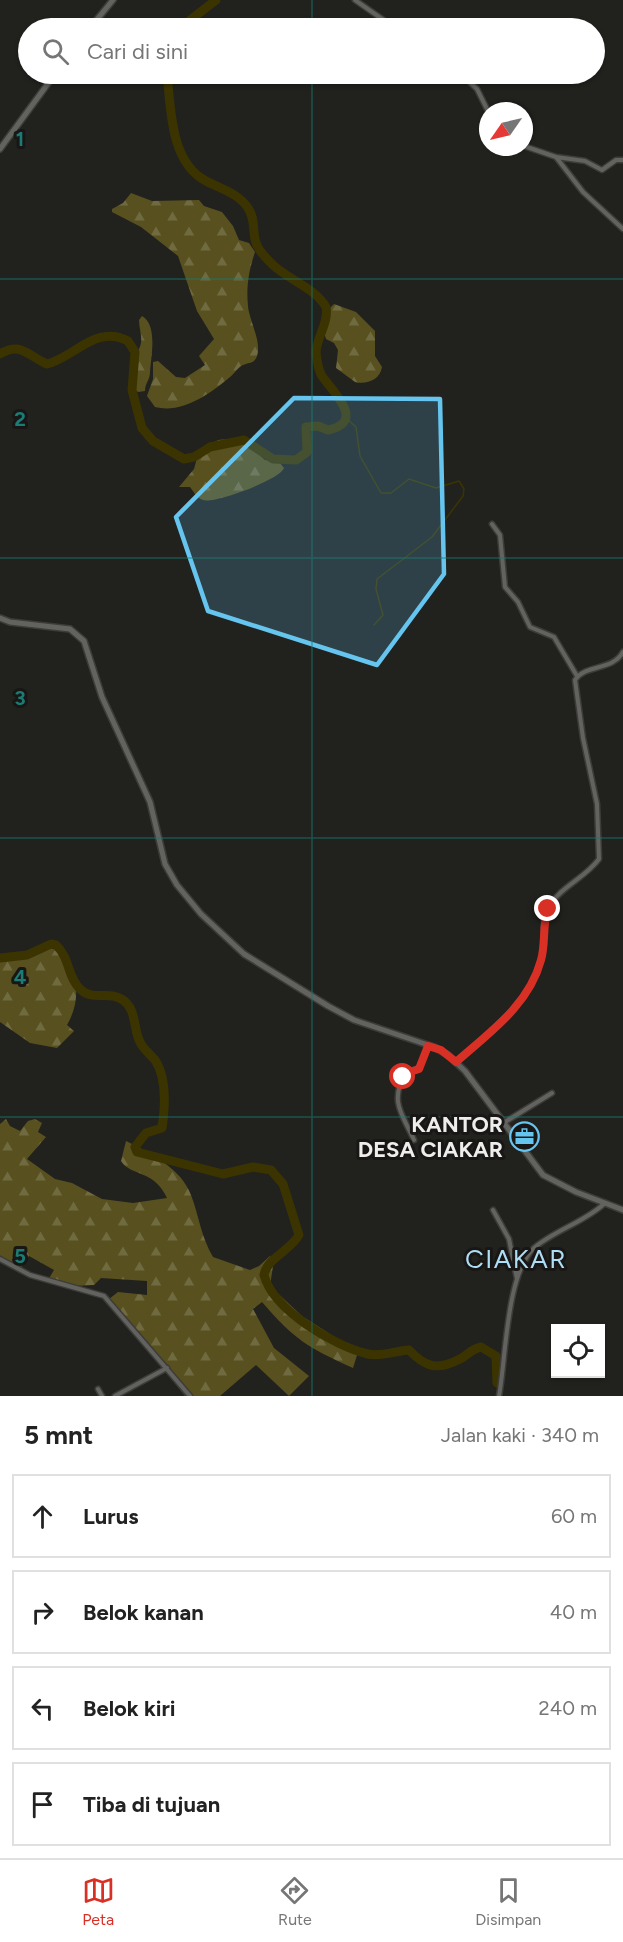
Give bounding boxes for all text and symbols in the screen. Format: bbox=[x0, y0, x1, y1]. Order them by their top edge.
search box bbox=[18, 18, 605, 84]
icon: search bbox=[39, 35, 72, 68]
text: Cari di sini bbox=[87, 38, 188, 65]
north arrow bbox=[479, 102, 533, 156]
text: 1 bbox=[16, 127, 24, 151]
text: 2 bbox=[14, 407, 26, 431]
text: 3 bbox=[14, 686, 26, 710]
route end bbox=[534, 895, 560, 921]
text: 4 bbox=[14, 965, 27, 989]
route start bbox=[389, 1063, 415, 1089]
place label: KANTOR DESA CIAKAR bbox=[358, 1111, 503, 1163]
office icon: KANTOR DESA CIAKAR bbox=[508, 1121, 540, 1153]
district label: CIAKAR bbox=[465, 1243, 567, 1275]
text: 5 bbox=[14, 1244, 26, 1268]
map controls bbox=[551, 1324, 605, 1378]
button: locate bbox=[551, 1324, 605, 1378]
text: 5 mnt bbox=[24, 1419, 93, 1451]
text: Jalan kaki · 340 m bbox=[441, 1423, 599, 1447]
icon: ahead bbox=[26, 1500, 59, 1533]
text: Lurus bbox=[83, 1503, 138, 1530]
text: 60 m bbox=[551, 1504, 597, 1528]
icon: right bbox=[26, 1596, 59, 1629]
text: Belok kanan bbox=[83, 1599, 204, 1626]
text: 40 m bbox=[550, 1600, 597, 1624]
icon: left bbox=[26, 1692, 59, 1725]
text: Belok kiri bbox=[83, 1695, 176, 1722]
text: 240 m bbox=[539, 1696, 597, 1720]
icon: arrive bbox=[26, 1788, 59, 1821]
text: Tiba di tujuan bbox=[83, 1791, 220, 1818]
tab: Peta bbox=[82, 1874, 115, 1929]
tab: Rute bbox=[278, 1874, 312, 1929]
tab: Disimpan bbox=[475, 1874, 541, 1929]

